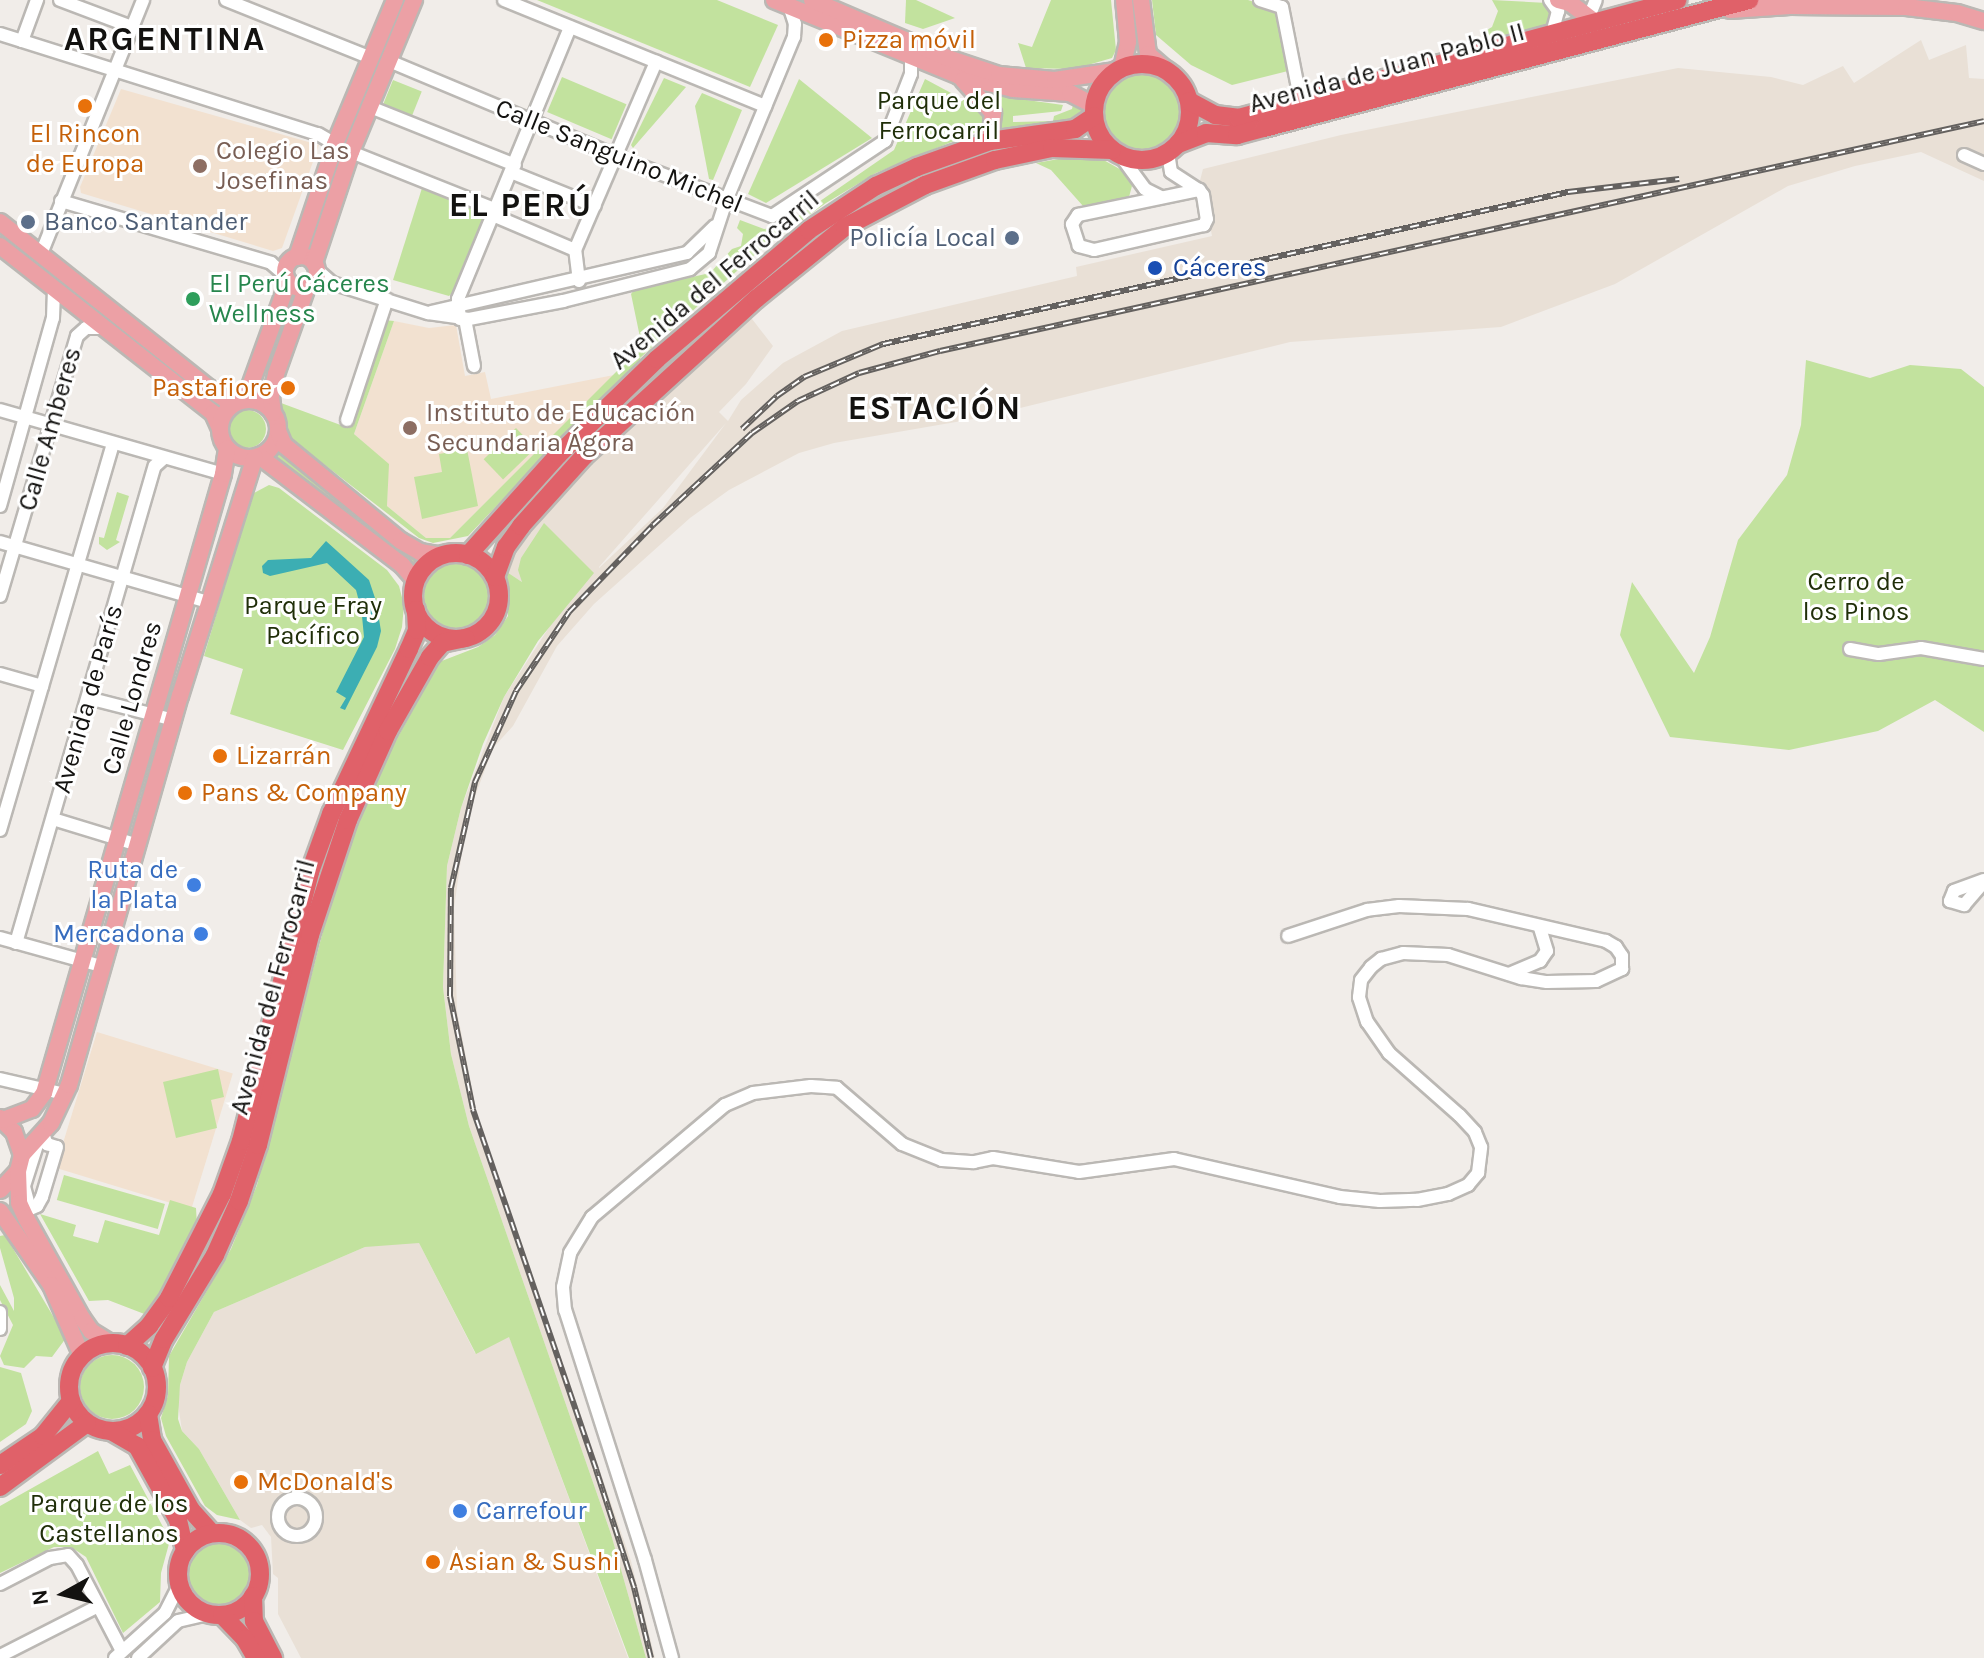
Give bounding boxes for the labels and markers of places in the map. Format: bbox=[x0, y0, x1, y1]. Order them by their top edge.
place label: Pizza móvil bbox=[842, 24, 976, 56]
marker: Pizza móvil bbox=[817, 31, 835, 49]
marker: El Rincon de Europa bbox=[76, 97, 94, 115]
place label: El Rincon de Europa bbox=[26, 118, 144, 180]
place label: Colegio Las Josefinas bbox=[216, 135, 350, 196]
marker: Colegio Las Josefinas bbox=[191, 157, 209, 175]
place label: Banco Santander bbox=[44, 206, 248, 238]
marker: Banco Santander bbox=[19, 213, 37, 231]
place label: Policía Local bbox=[849, 222, 996, 254]
marker: Policía Local bbox=[1003, 229, 1021, 247]
place label: Cáceres bbox=[1173, 252, 1266, 284]
marker: Cáceres bbox=[1144, 257, 1166, 279]
place label: El Perú Cáceres Wellness bbox=[209, 268, 390, 330]
marker: El Perú Cáceres Wellness bbox=[184, 290, 202, 308]
place label: Pastafiore bbox=[152, 372, 272, 404]
marker: Pastafiore bbox=[279, 379, 297, 397]
place label: Instituto de Educación Secundaria Ágora bbox=[426, 397, 695, 458]
marker: Instituto de Educación Secundaria Ágora bbox=[401, 419, 419, 437]
place label: Lizarrán bbox=[236, 740, 331, 772]
marker: Lizarrán bbox=[211, 747, 229, 765]
place label: Pans & Company bbox=[201, 777, 407, 809]
marker: Pans & Company bbox=[176, 784, 194, 802]
place label: Ruta de la Plata bbox=[87, 854, 178, 916]
marker: Ruta de la Plata bbox=[185, 876, 203, 894]
place label: Mercadona bbox=[53, 918, 185, 950]
marker: Mercadona bbox=[192, 925, 210, 943]
place label: McDonald's bbox=[257, 1466, 394, 1498]
marker: McDonald's bbox=[232, 1473, 250, 1491]
place label: Carrefour bbox=[476, 1495, 587, 1527]
marker: Carrefour bbox=[451, 1502, 469, 1520]
place label: Asian & Sushi bbox=[449, 1546, 620, 1578]
marker: Asian & Sushi bbox=[424, 1553, 442, 1571]

